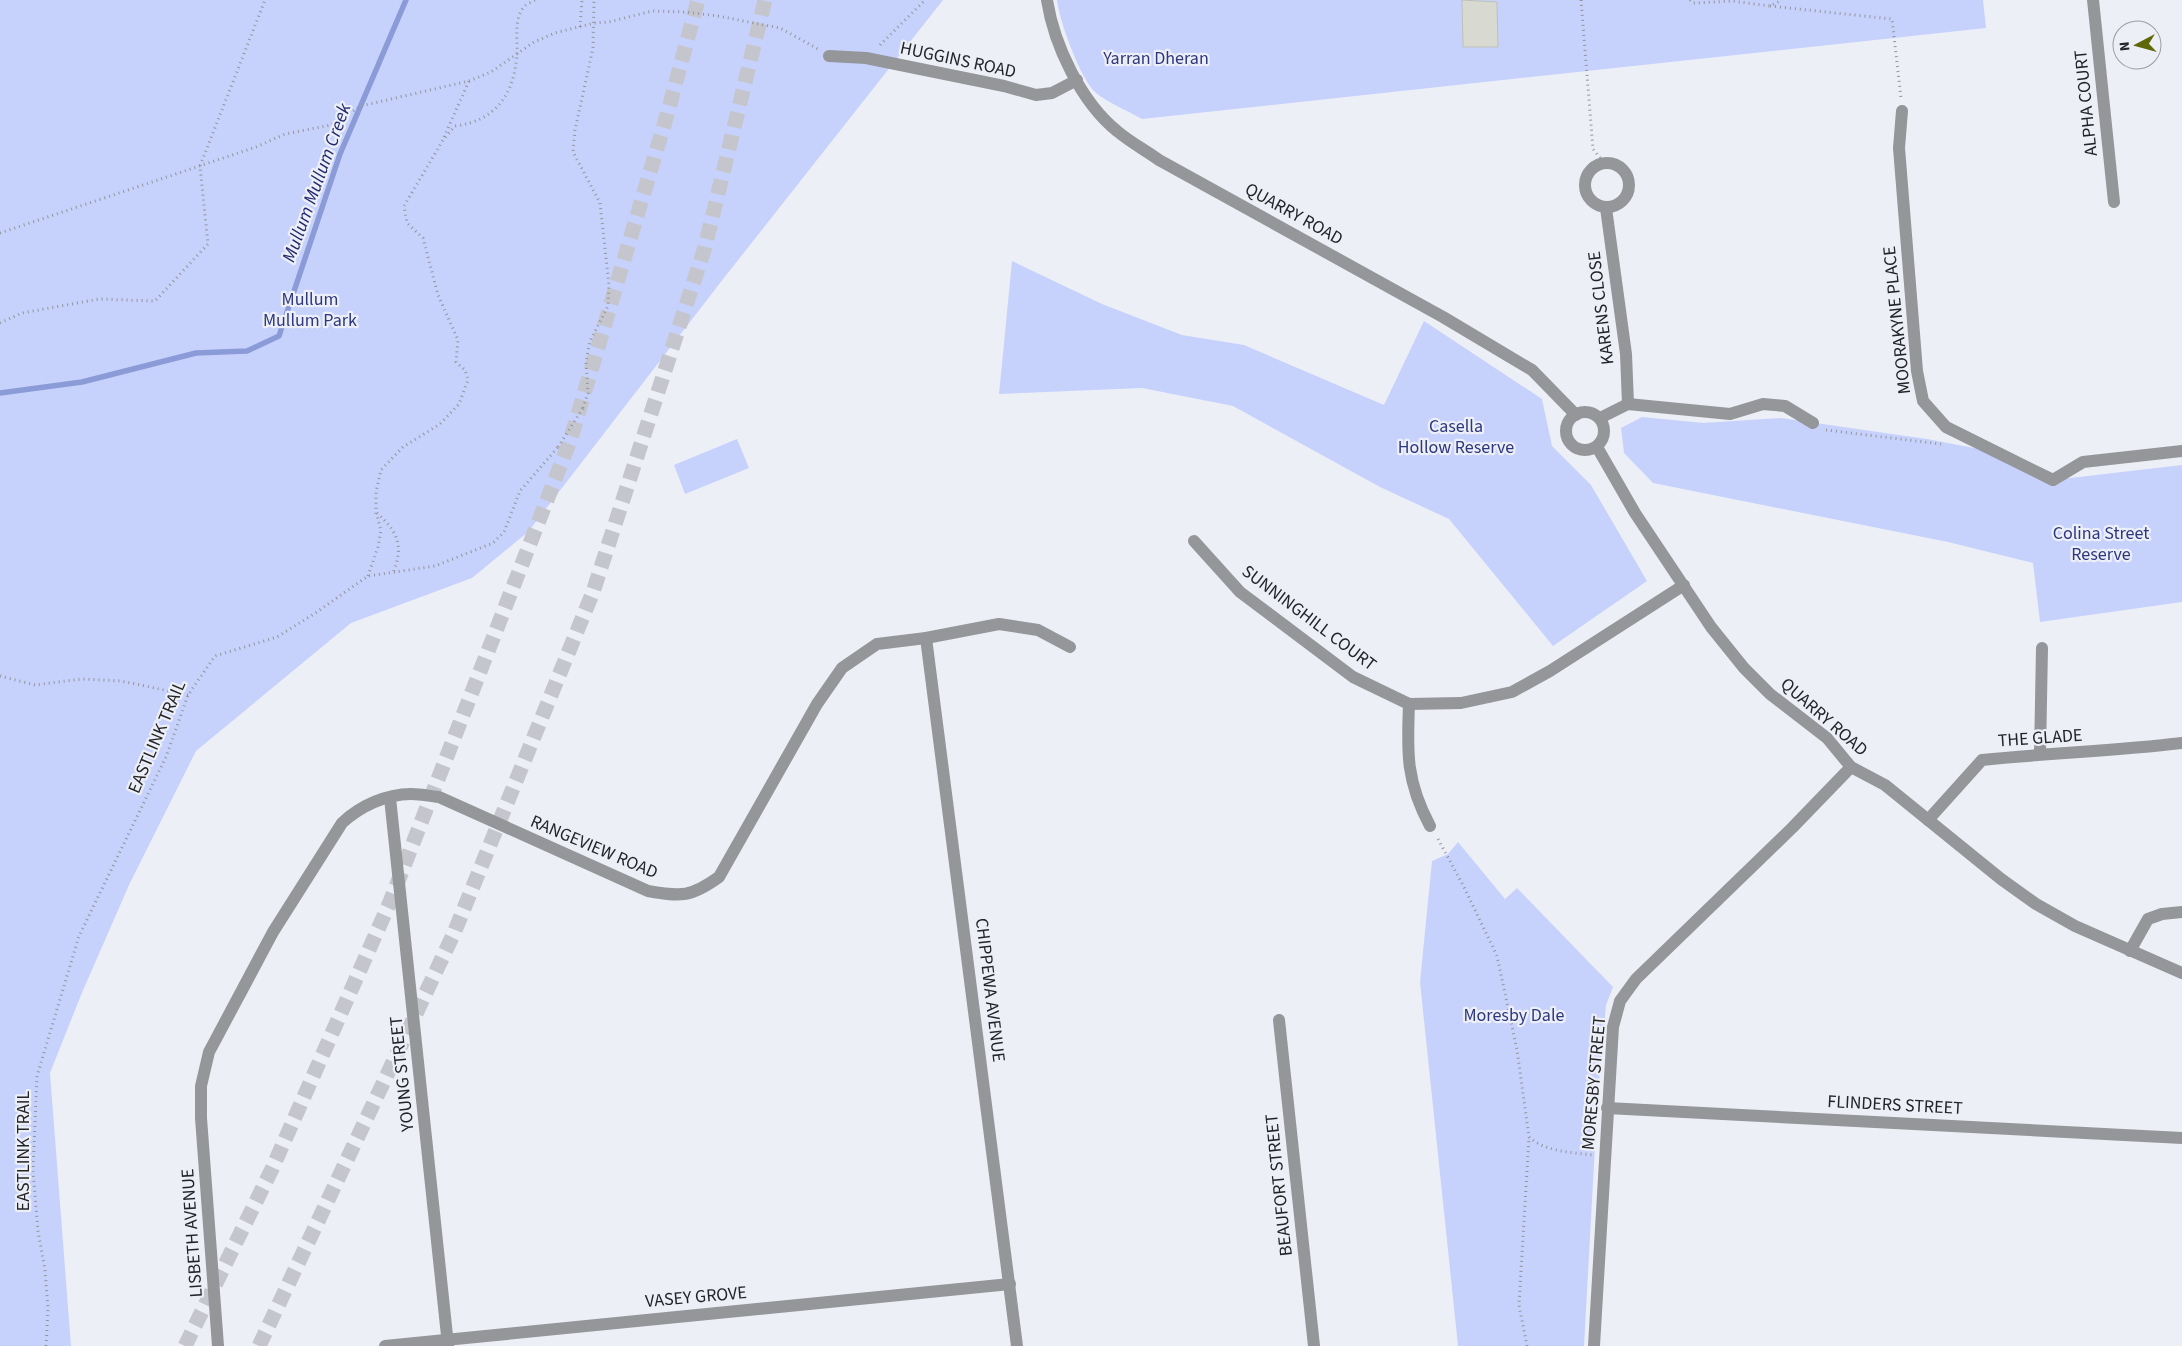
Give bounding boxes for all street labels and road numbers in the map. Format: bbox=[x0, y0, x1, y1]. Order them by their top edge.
street label: HUGGINS ROAD bbox=[898, 36, 1018, 84]
street label: ALPHA COURT bbox=[2068, 48, 2104, 157]
street label: QUARRY ROAD bbox=[1240, 177, 1348, 251]
street label: MOORAKYNE PLACE bbox=[1877, 245, 1917, 395]
street label: KARENS CLOSE bbox=[1582, 250, 1620, 366]
street label: SUNNINGHILL COURT bbox=[1237, 559, 1382, 677]
street label: QUARRY ROAD bbox=[1775, 672, 1873, 762]
street label: EASTLINK TRAIL bbox=[122, 676, 192, 797]
street label: THE GLADE bbox=[1997, 723, 2083, 753]
street label: RANGEVIEW ROAD bbox=[526, 809, 662, 885]
street label: CHIPPEWA AVENUE bbox=[969, 916, 1011, 1064]
street label: MORESBY STREET bbox=[1576, 1014, 1612, 1151]
street label: YOUNG STREET bbox=[383, 1015, 421, 1134]
street label: FLINDERS STREET bbox=[1827, 1089, 1964, 1121]
street label: EASTLINK TRAIL bbox=[11, 1091, 36, 1211]
street label: BEAUFORT STREET bbox=[1259, 1112, 1299, 1257]
street label: LISBETH AVENUE bbox=[175, 1168, 209, 1298]
street label: VASEY GROVE bbox=[644, 1280, 748, 1314]

